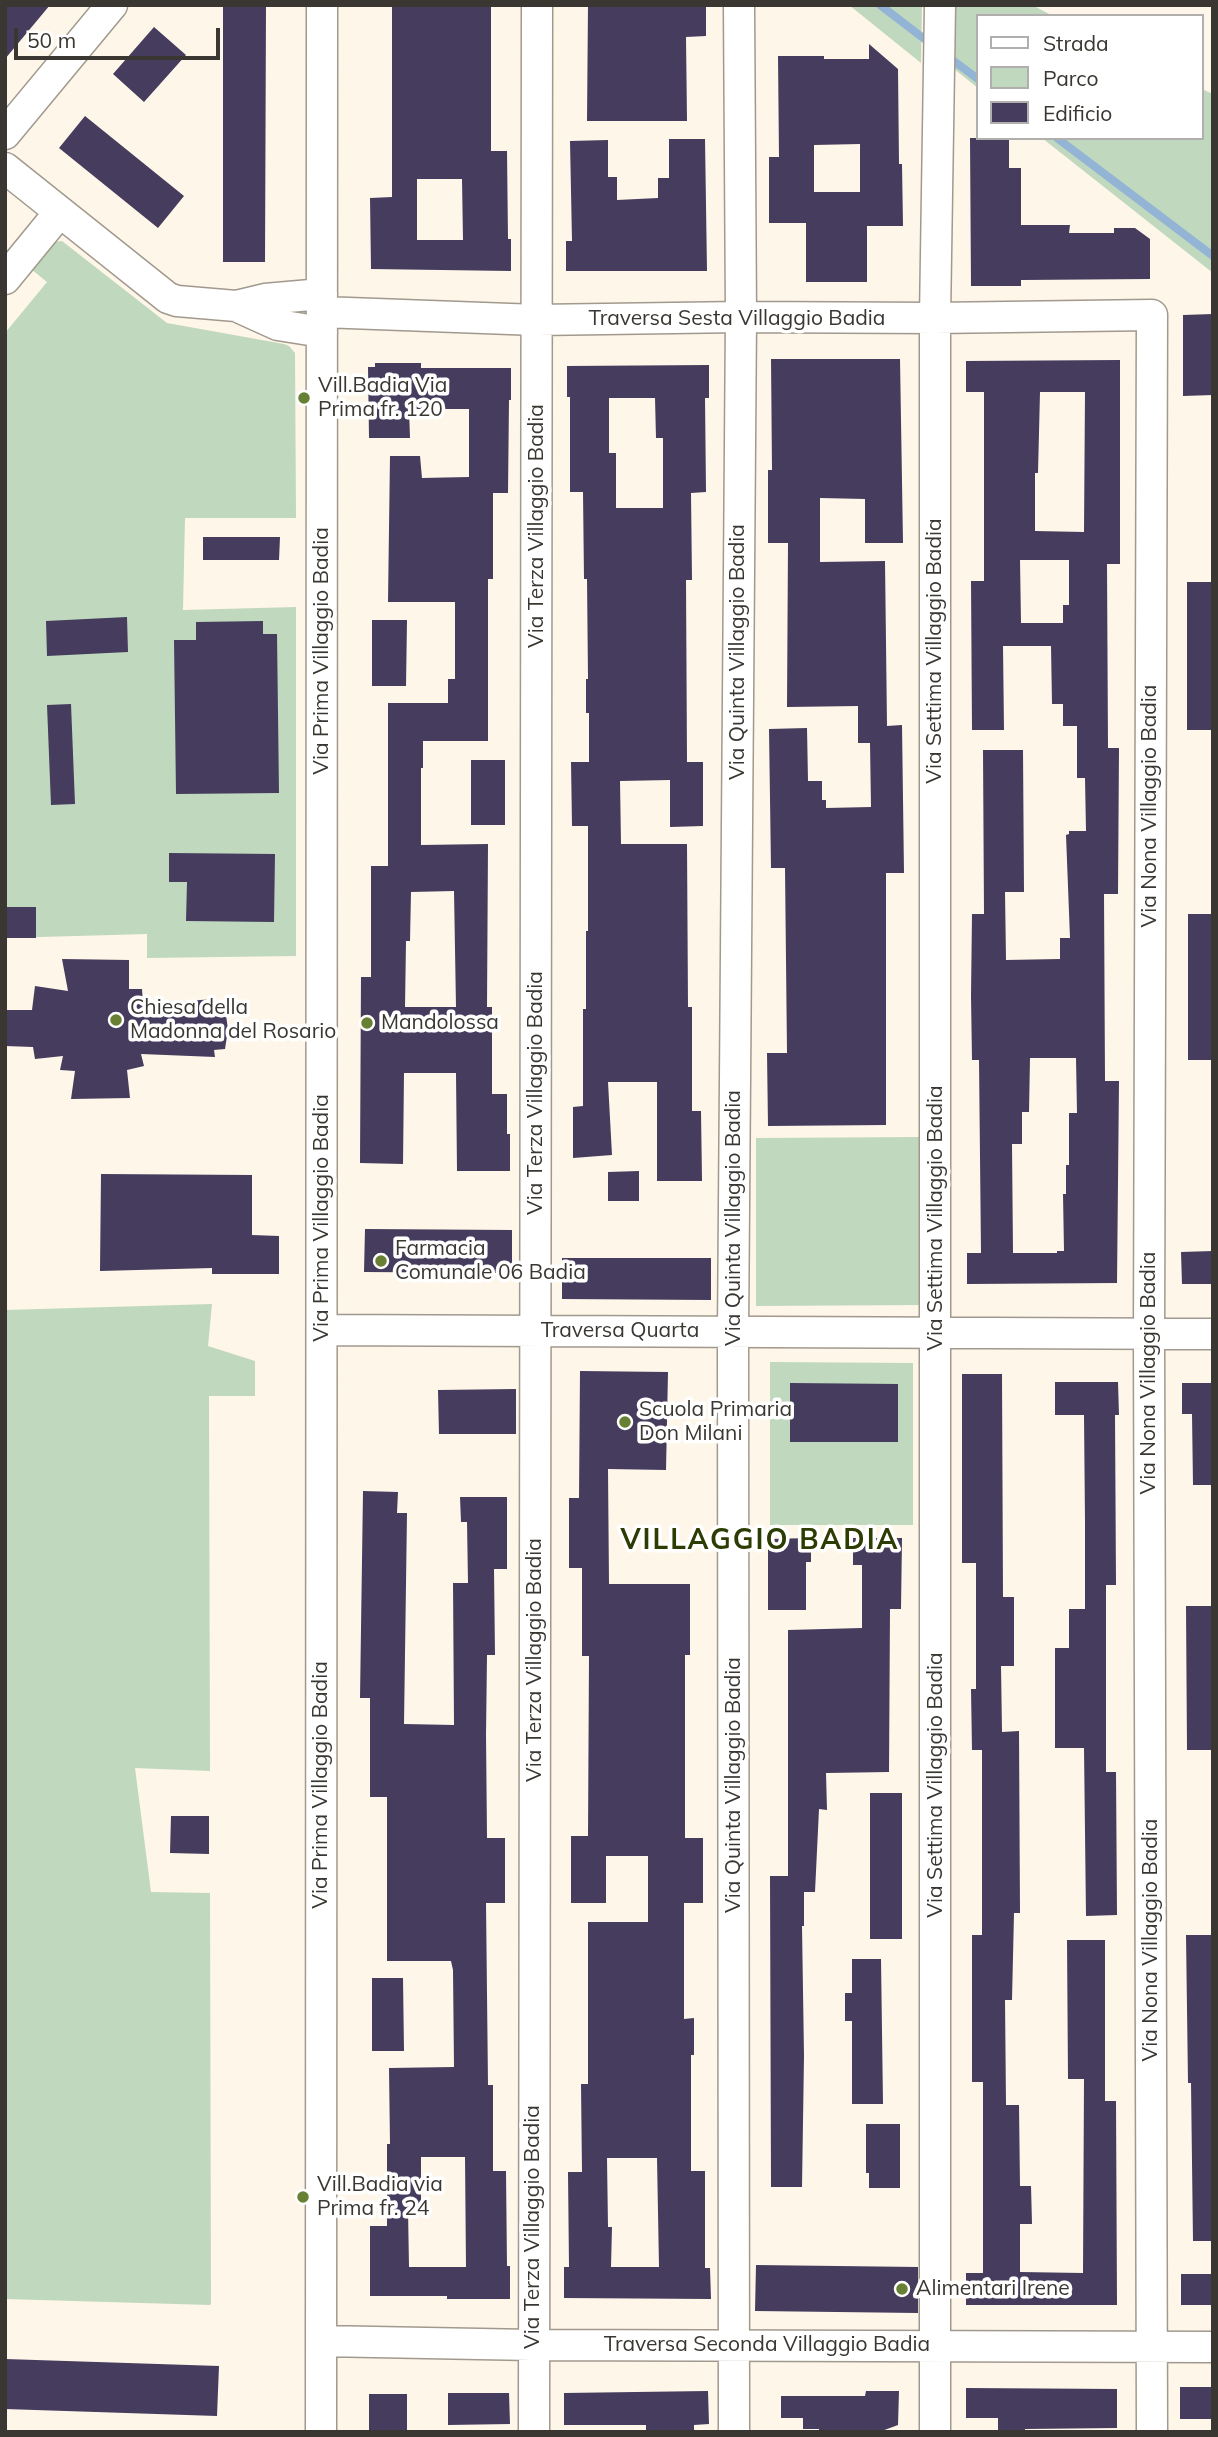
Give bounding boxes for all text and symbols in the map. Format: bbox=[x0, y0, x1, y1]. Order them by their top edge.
scale bar bbox=[18, 14, 224, 58]
legend bbox=[976, 14, 1204, 140]
text: 50 m bbox=[27, 27, 76, 53]
text: Strada bbox=[1043, 30, 1109, 56]
text: Parco bbox=[1043, 65, 1098, 91]
text: Edificio bbox=[1043, 100, 1112, 126]
street label: Traversa Sesta Villaggio Badia bbox=[589, 306, 885, 332]
place label: Vill.Badia Via Prima fr. 120 bbox=[318, 373, 447, 423]
marker: Vill.Badia Via Prima fr. 120 bbox=[296, 390, 312, 406]
street label: Via Terza Villaggio Badia bbox=[524, 404, 550, 648]
street label: Via Settima Villaggio Badia bbox=[922, 518, 948, 784]
street label: Via Quinta Villaggio Badia bbox=[725, 524, 751, 780]
street label: Via Prima Villaggio Badia bbox=[309, 527, 335, 775]
street label: Via Nona Villaggio Badia bbox=[1137, 685, 1163, 927]
street label: Via Terza Villaggio Badia bbox=[523, 971, 549, 1215]
place label: Chiesa della Madonna del Rosario bbox=[130, 995, 336, 1045]
place label: Mandolossa bbox=[381, 1010, 499, 1036]
marker: Chiesa della Madonna del Rosario bbox=[108, 1012, 124, 1028]
marker: Mandolossa bbox=[359, 1015, 375, 1031]
street label: Via Settima Villaggio Badia bbox=[923, 1085, 949, 1351]
street label: Via Quinta Villaggio Badia bbox=[721, 1090, 747, 1346]
street label: Via Prima Villaggio Badia bbox=[309, 1094, 335, 1342]
place label: Farmacia Comunale 06 Badia bbox=[395, 1236, 586, 1286]
street label: Via Nona Villaggio Badia bbox=[1136, 1252, 1162, 1494]
marker: Farmacia Comunale 06 Badia bbox=[373, 1253, 389, 1269]
street label: Traversa Quarta bbox=[541, 1318, 699, 1344]
place label: Scuola Primaria Don Milani bbox=[639, 1397, 792, 1447]
marker: Scuola Primaria Don Milani bbox=[617, 1414, 633, 1430]
district label: VILLAGGIO BADIA bbox=[622, 1524, 898, 1558]
street label: Via Terza Villaggio Badia bbox=[522, 1538, 548, 1782]
street label: Via Settima Villaggio Badia bbox=[923, 1652, 949, 1918]
street label: Via Quinta Villaggio Badia bbox=[721, 1657, 747, 1913]
street label: Via Prima Villaggio Badia bbox=[308, 1661, 334, 1909]
street label: Via Nona Villaggio Badia bbox=[1138, 1819, 1164, 2061]
street label: Via Terza Villaggio Badia bbox=[520, 2105, 546, 2349]
place label: Vill.Badia via Prima fr. 24 bbox=[317, 2172, 443, 2222]
marker: Vill.Badia via Prima fr. 24 bbox=[295, 2189, 311, 2205]
place label: Alimentari Irene bbox=[916, 2276, 1070, 2302]
marker: Alimentari Irene bbox=[894, 2281, 910, 2297]
street label: Traversa Seconda Villaggio Badia bbox=[604, 2332, 930, 2358]

